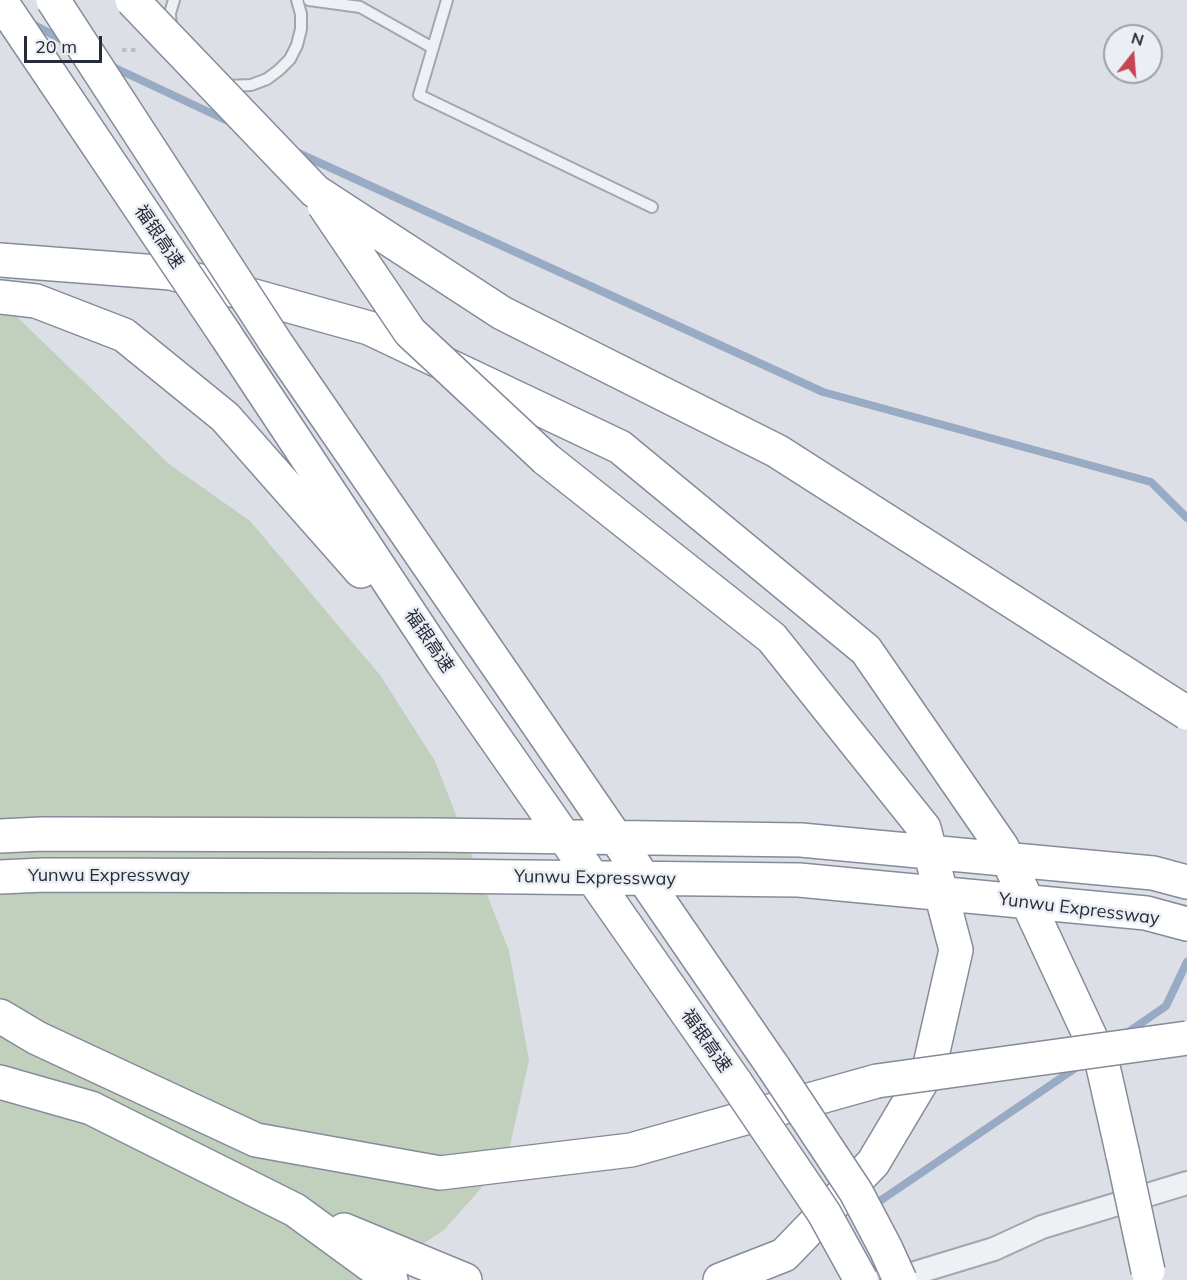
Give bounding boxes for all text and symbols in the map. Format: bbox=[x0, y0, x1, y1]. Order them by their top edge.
scale bar bbox=[27, 24, 105, 62]
north arrow bbox=[1103, 24, 1163, 84]
text: N bbox=[1129, 27, 1146, 50]
text: 20 m bbox=[35, 35, 77, 58]
street label: 福银高速 bbox=[130, 201, 188, 273]
street label: 福银高速 bbox=[400, 605, 458, 677]
street label: Yunwu Expressway bbox=[28, 865, 190, 887]
street label: Yunwu Expressway bbox=[514, 866, 676, 890]
street label: Yunwu Expressway bbox=[997, 888, 1161, 930]
street label: 福银高速 bbox=[677, 1005, 735, 1077]

